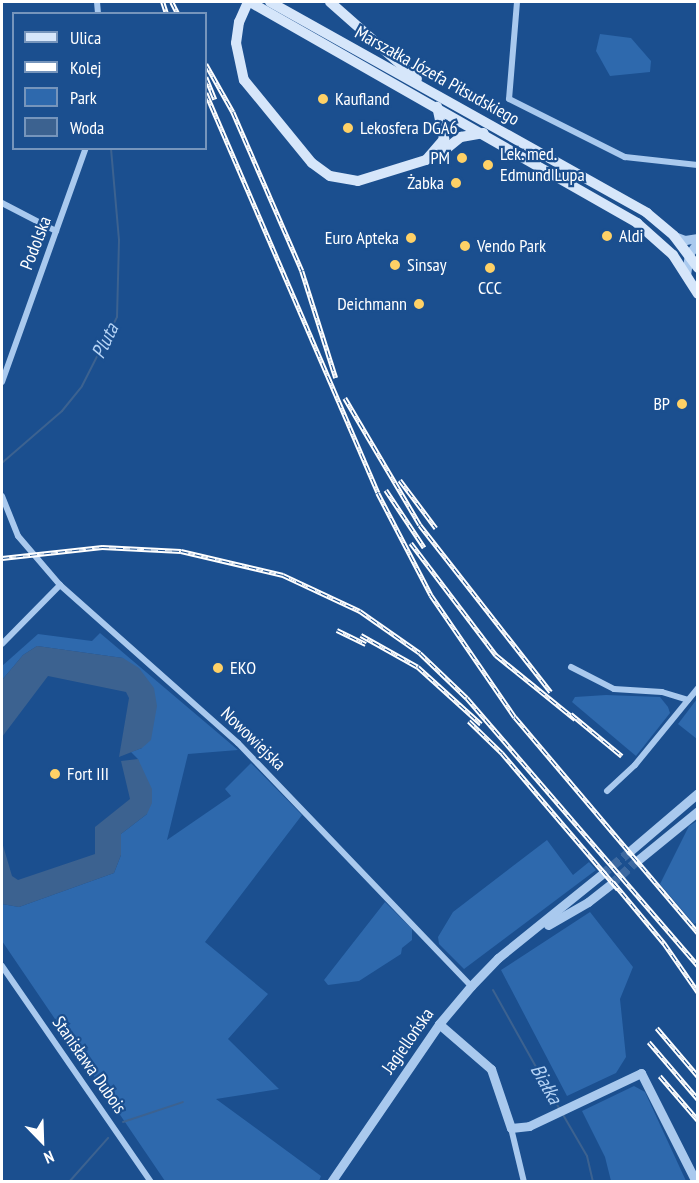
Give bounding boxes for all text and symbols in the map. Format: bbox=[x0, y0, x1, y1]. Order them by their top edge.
legend bbox=[12, 12, 207, 150]
street label: Marszałka Józefa Piłsudskiego bbox=[351, 22, 523, 130]
text: Ulica bbox=[70, 26, 101, 49]
text: Kolej bbox=[70, 56, 101, 79]
text: Park bbox=[70, 86, 97, 109]
place label: Kaufland bbox=[335, 88, 390, 110]
marker: Kaufland bbox=[316, 92, 330, 106]
text: Woda bbox=[70, 116, 104, 139]
place label: Lekosfera DGA6 bbox=[360, 117, 458, 139]
marker: Lekosfera DGA6 bbox=[341, 121, 355, 135]
place label: Lek. med. Edmund Lupa bbox=[500, 144, 585, 186]
place label: PM bbox=[430, 147, 450, 169]
marker: PM bbox=[455, 151, 469, 165]
marker: Lek. med. Edmund Lupa bbox=[481, 158, 495, 172]
place label: Żabka bbox=[407, 172, 444, 194]
marker: Żabka bbox=[449, 176, 463, 190]
street label: Podolska bbox=[16, 213, 56, 273]
place label: Aldi bbox=[619, 225, 643, 247]
place label: Euro Apteka bbox=[324, 227, 399, 249]
marker: Aldi bbox=[600, 229, 614, 243]
marker: Euro Apteka bbox=[404, 231, 418, 245]
place label: Vendo Park bbox=[477, 235, 546, 257]
marker: Vendo Park bbox=[458, 239, 472, 253]
place label: Sinsay bbox=[407, 254, 447, 276]
marker: Sinsay bbox=[388, 258, 402, 272]
marker: CCC bbox=[483, 261, 497, 275]
place label: CCC bbox=[478, 277, 502, 299]
place label: Deichmann bbox=[337, 293, 407, 315]
marker: Deichmann bbox=[412, 297, 426, 311]
water label: Pluta bbox=[86, 320, 124, 362]
place label: BP bbox=[653, 393, 670, 415]
marker: BP bbox=[675, 397, 689, 411]
place label: EKO bbox=[230, 657, 256, 679]
marker: EKO bbox=[211, 661, 225, 675]
street label: Nowowiejska bbox=[216, 703, 290, 775]
place label: Fort III bbox=[67, 763, 109, 785]
marker: Fort III bbox=[48, 767, 62, 781]
street label: Jagiellońska bbox=[378, 1004, 438, 1078]
street label: Stanisława Dubois bbox=[48, 1012, 130, 1118]
water label: Białka bbox=[525, 1060, 567, 1108]
north arrow bbox=[12, 1111, 72, 1171]
text: N bbox=[41, 1147, 57, 1168]

